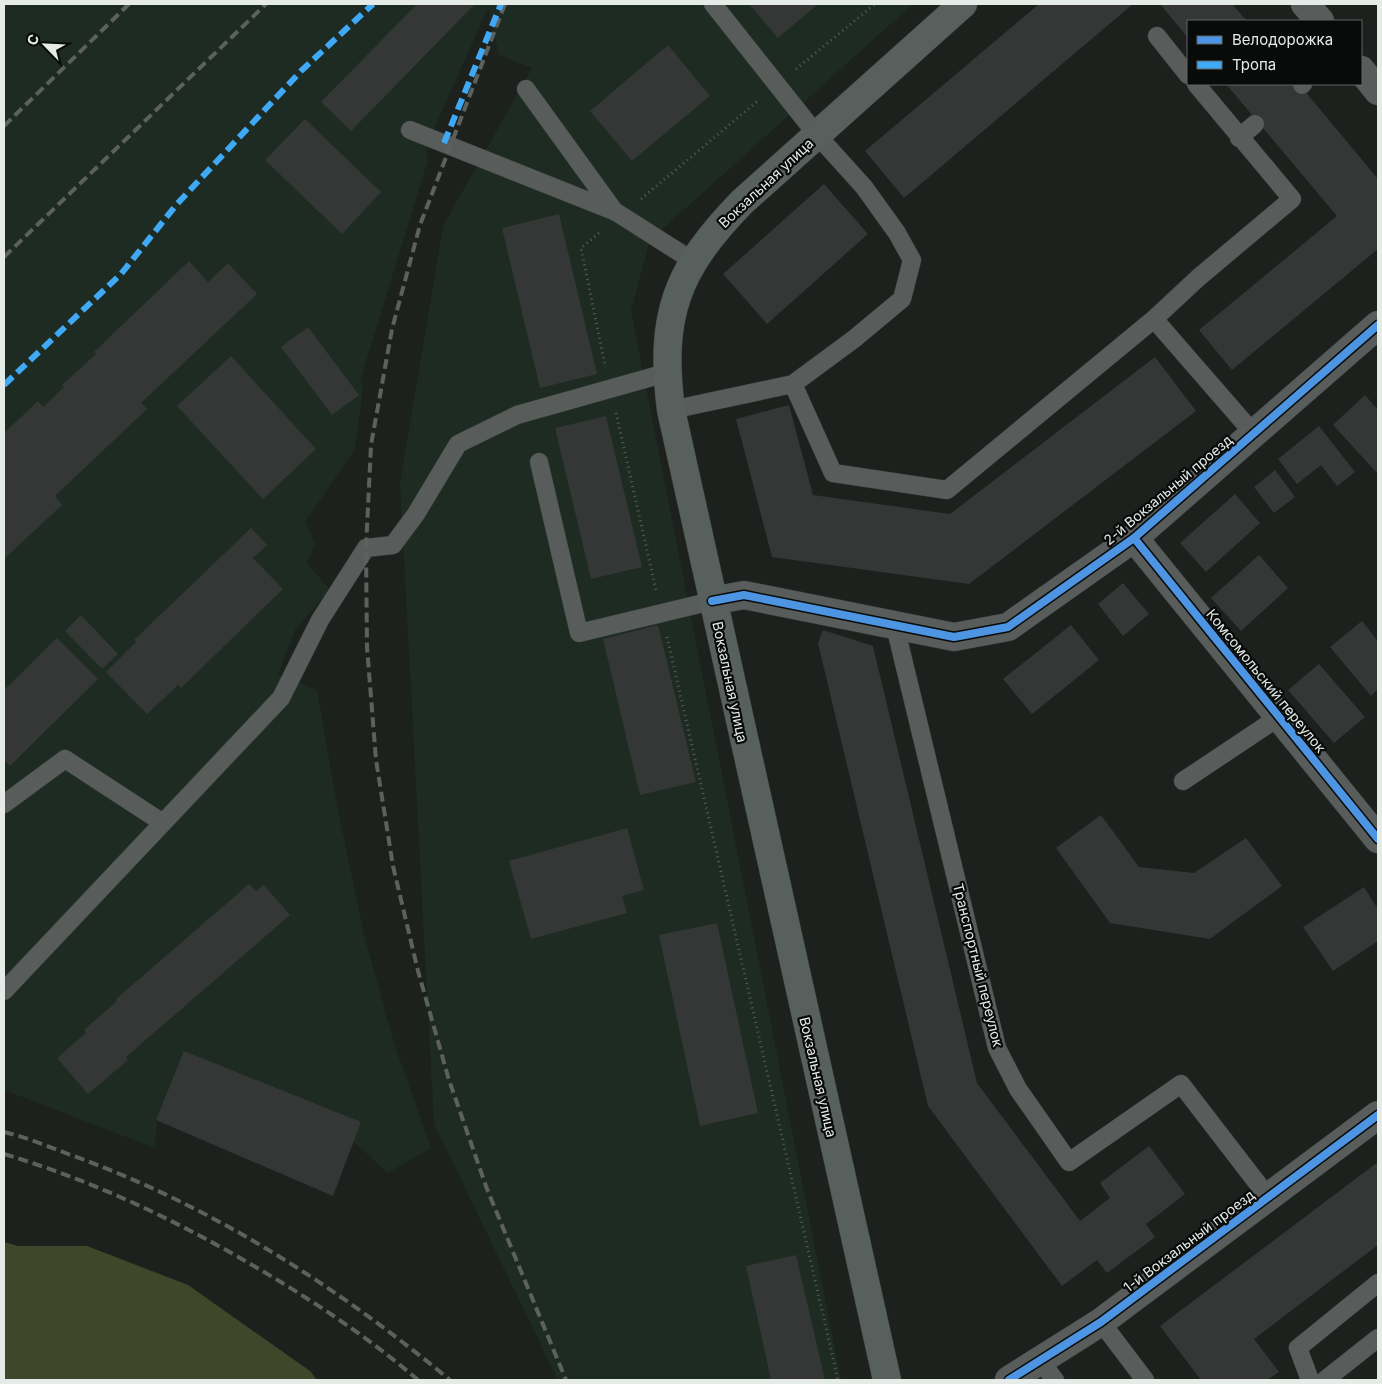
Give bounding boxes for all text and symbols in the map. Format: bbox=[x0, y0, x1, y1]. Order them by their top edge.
north arrow bbox=[20, 20, 70, 70]
legend bbox=[1187, 20, 1362, 85]
text: Велодорожка bbox=[1232, 30, 1333, 49]
text: С bbox=[23, 31, 43, 48]
text: Тропа bbox=[1232, 55, 1276, 74]
street label: Вокзальная улица bbox=[715, 134, 816, 231]
street label: 2-й Вокзальный проезд bbox=[1100, 431, 1236, 548]
street label: Комсомольский переулок bbox=[1203, 606, 1330, 756]
street label: Вокзальная улица bbox=[709, 620, 752, 744]
street label: Транспортный переулок bbox=[950, 881, 1007, 1049]
street label: Вокзальная улица bbox=[796, 1015, 841, 1139]
street label: 1-й Вокзальный проезд bbox=[1120, 1186, 1258, 1295]

